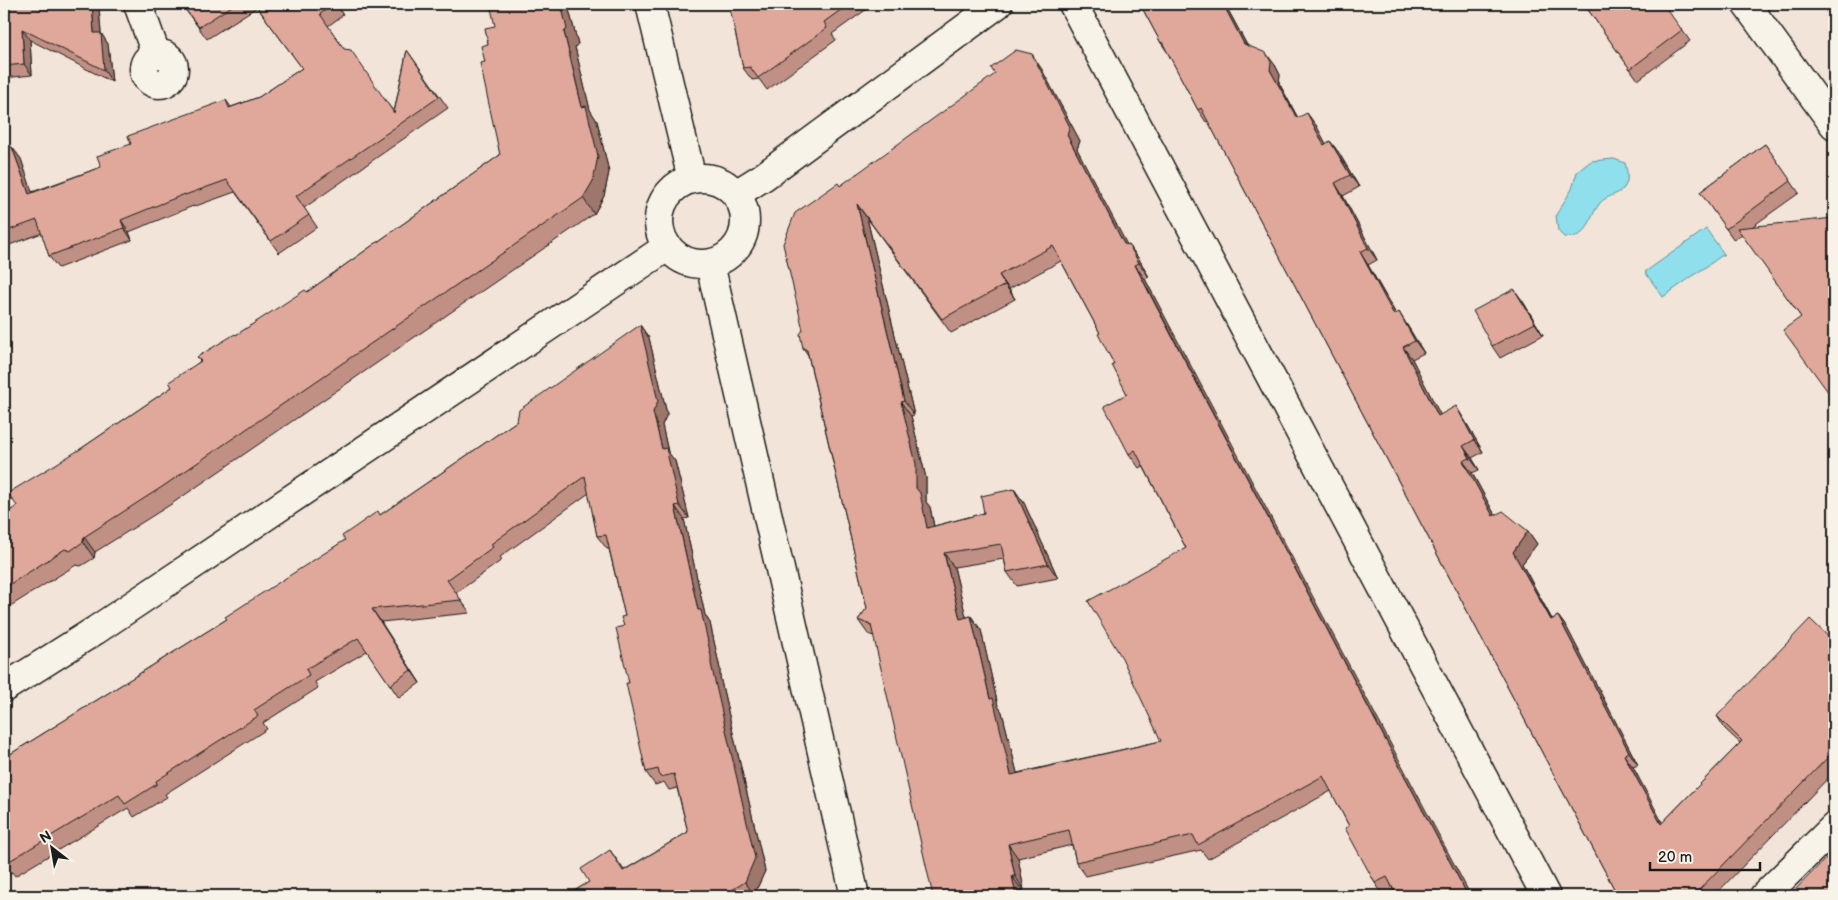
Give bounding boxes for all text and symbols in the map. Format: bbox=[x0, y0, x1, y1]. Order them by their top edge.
north arrow bbox=[28, 822, 78, 872]
text: N bbox=[37, 827, 54, 847]
scale bar bbox=[1650, 840, 1760, 872]
text: 20 m bbox=[1658, 848, 1692, 867]

